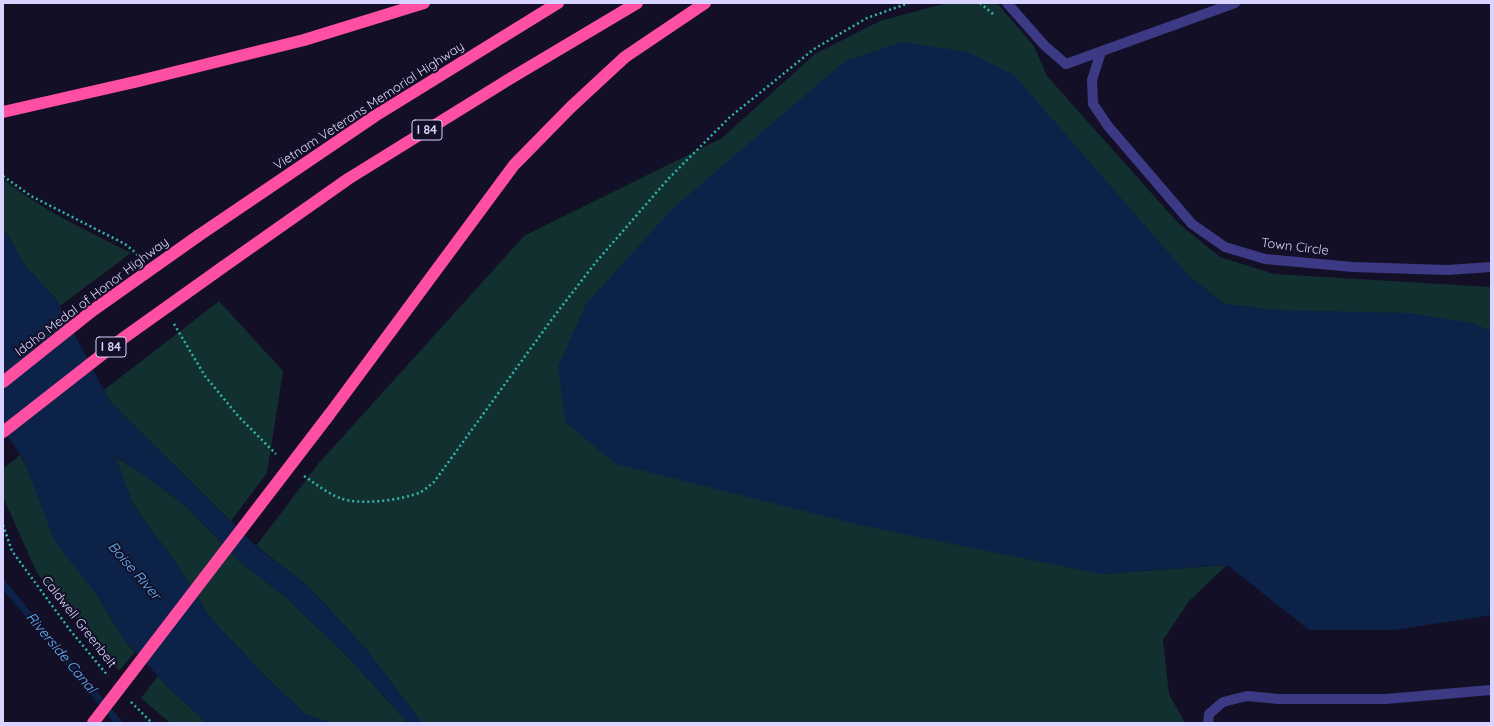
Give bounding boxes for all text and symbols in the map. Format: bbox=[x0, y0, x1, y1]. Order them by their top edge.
street label: Vietnam Veterans Memorial Highway bbox=[271, 38, 467, 174]
road number: I 84 bbox=[412, 120, 442, 140]
street label: Idaho Medal of Honor Highway bbox=[12, 234, 172, 360]
street label: Town Circle bbox=[1260, 235, 1330, 259]
road number: I 84 bbox=[96, 337, 126, 357]
water label: Boise River bbox=[104, 538, 164, 604]
street label: Caldwell Greenbelt bbox=[38, 573, 120, 671]
water label: Riverside Canal bbox=[22, 609, 100, 697]

